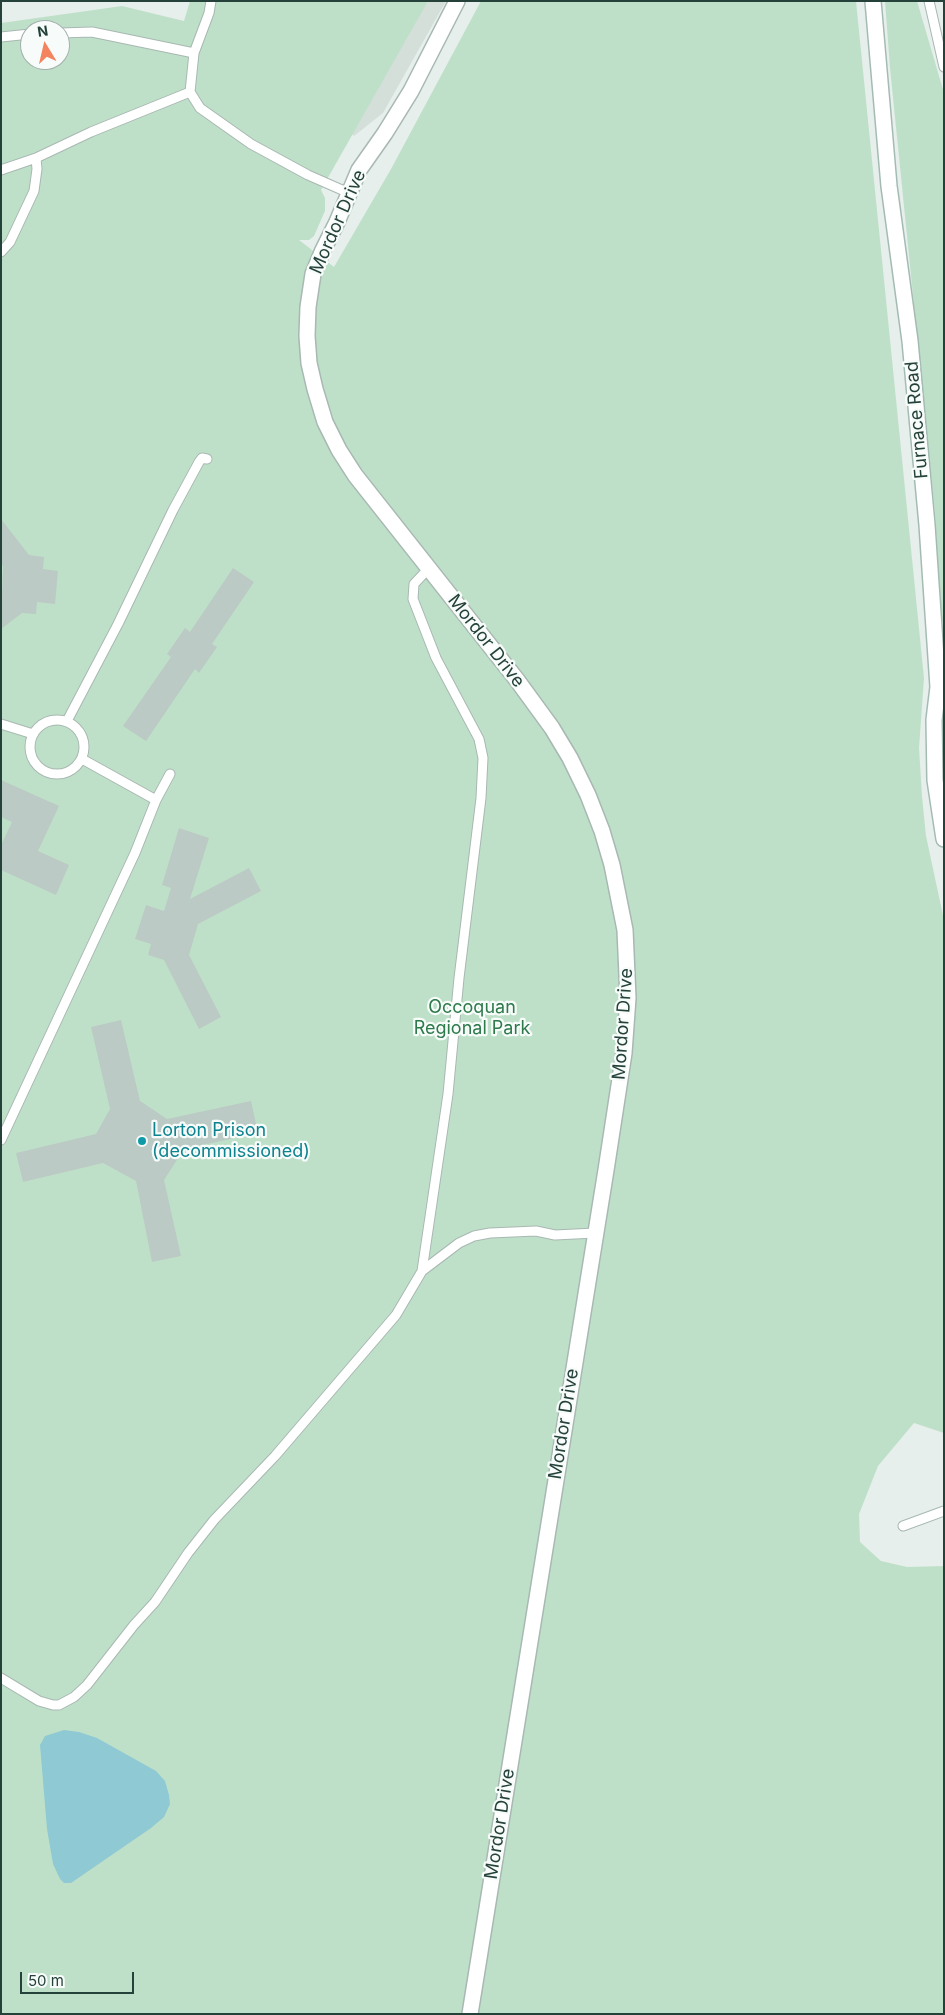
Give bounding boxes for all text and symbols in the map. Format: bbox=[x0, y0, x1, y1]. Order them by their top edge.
north arrow bbox=[20, 20, 70, 70]
text: N bbox=[36, 21, 49, 40]
street label: Mordor Drive bbox=[305, 167, 371, 277]
street label: Furnace Road bbox=[901, 360, 933, 480]
street label: Mordor Drive bbox=[443, 590, 529, 692]
street label: Mordor Drive bbox=[608, 967, 638, 1081]
park label: Occoquan Regional Park bbox=[414, 997, 530, 1040]
place label: Lorton Prison (decommissioned) bbox=[152, 1120, 310, 1162]
marker: Lorton Prison (decommissioned) bbox=[136, 1135, 148, 1147]
street label: Mordor Drive bbox=[545, 1367, 583, 1481]
street label: Mordor Drive bbox=[481, 1767, 519, 1881]
scale bar bbox=[22, 1962, 136, 1994]
text: 50 m bbox=[28, 1971, 64, 1990]

